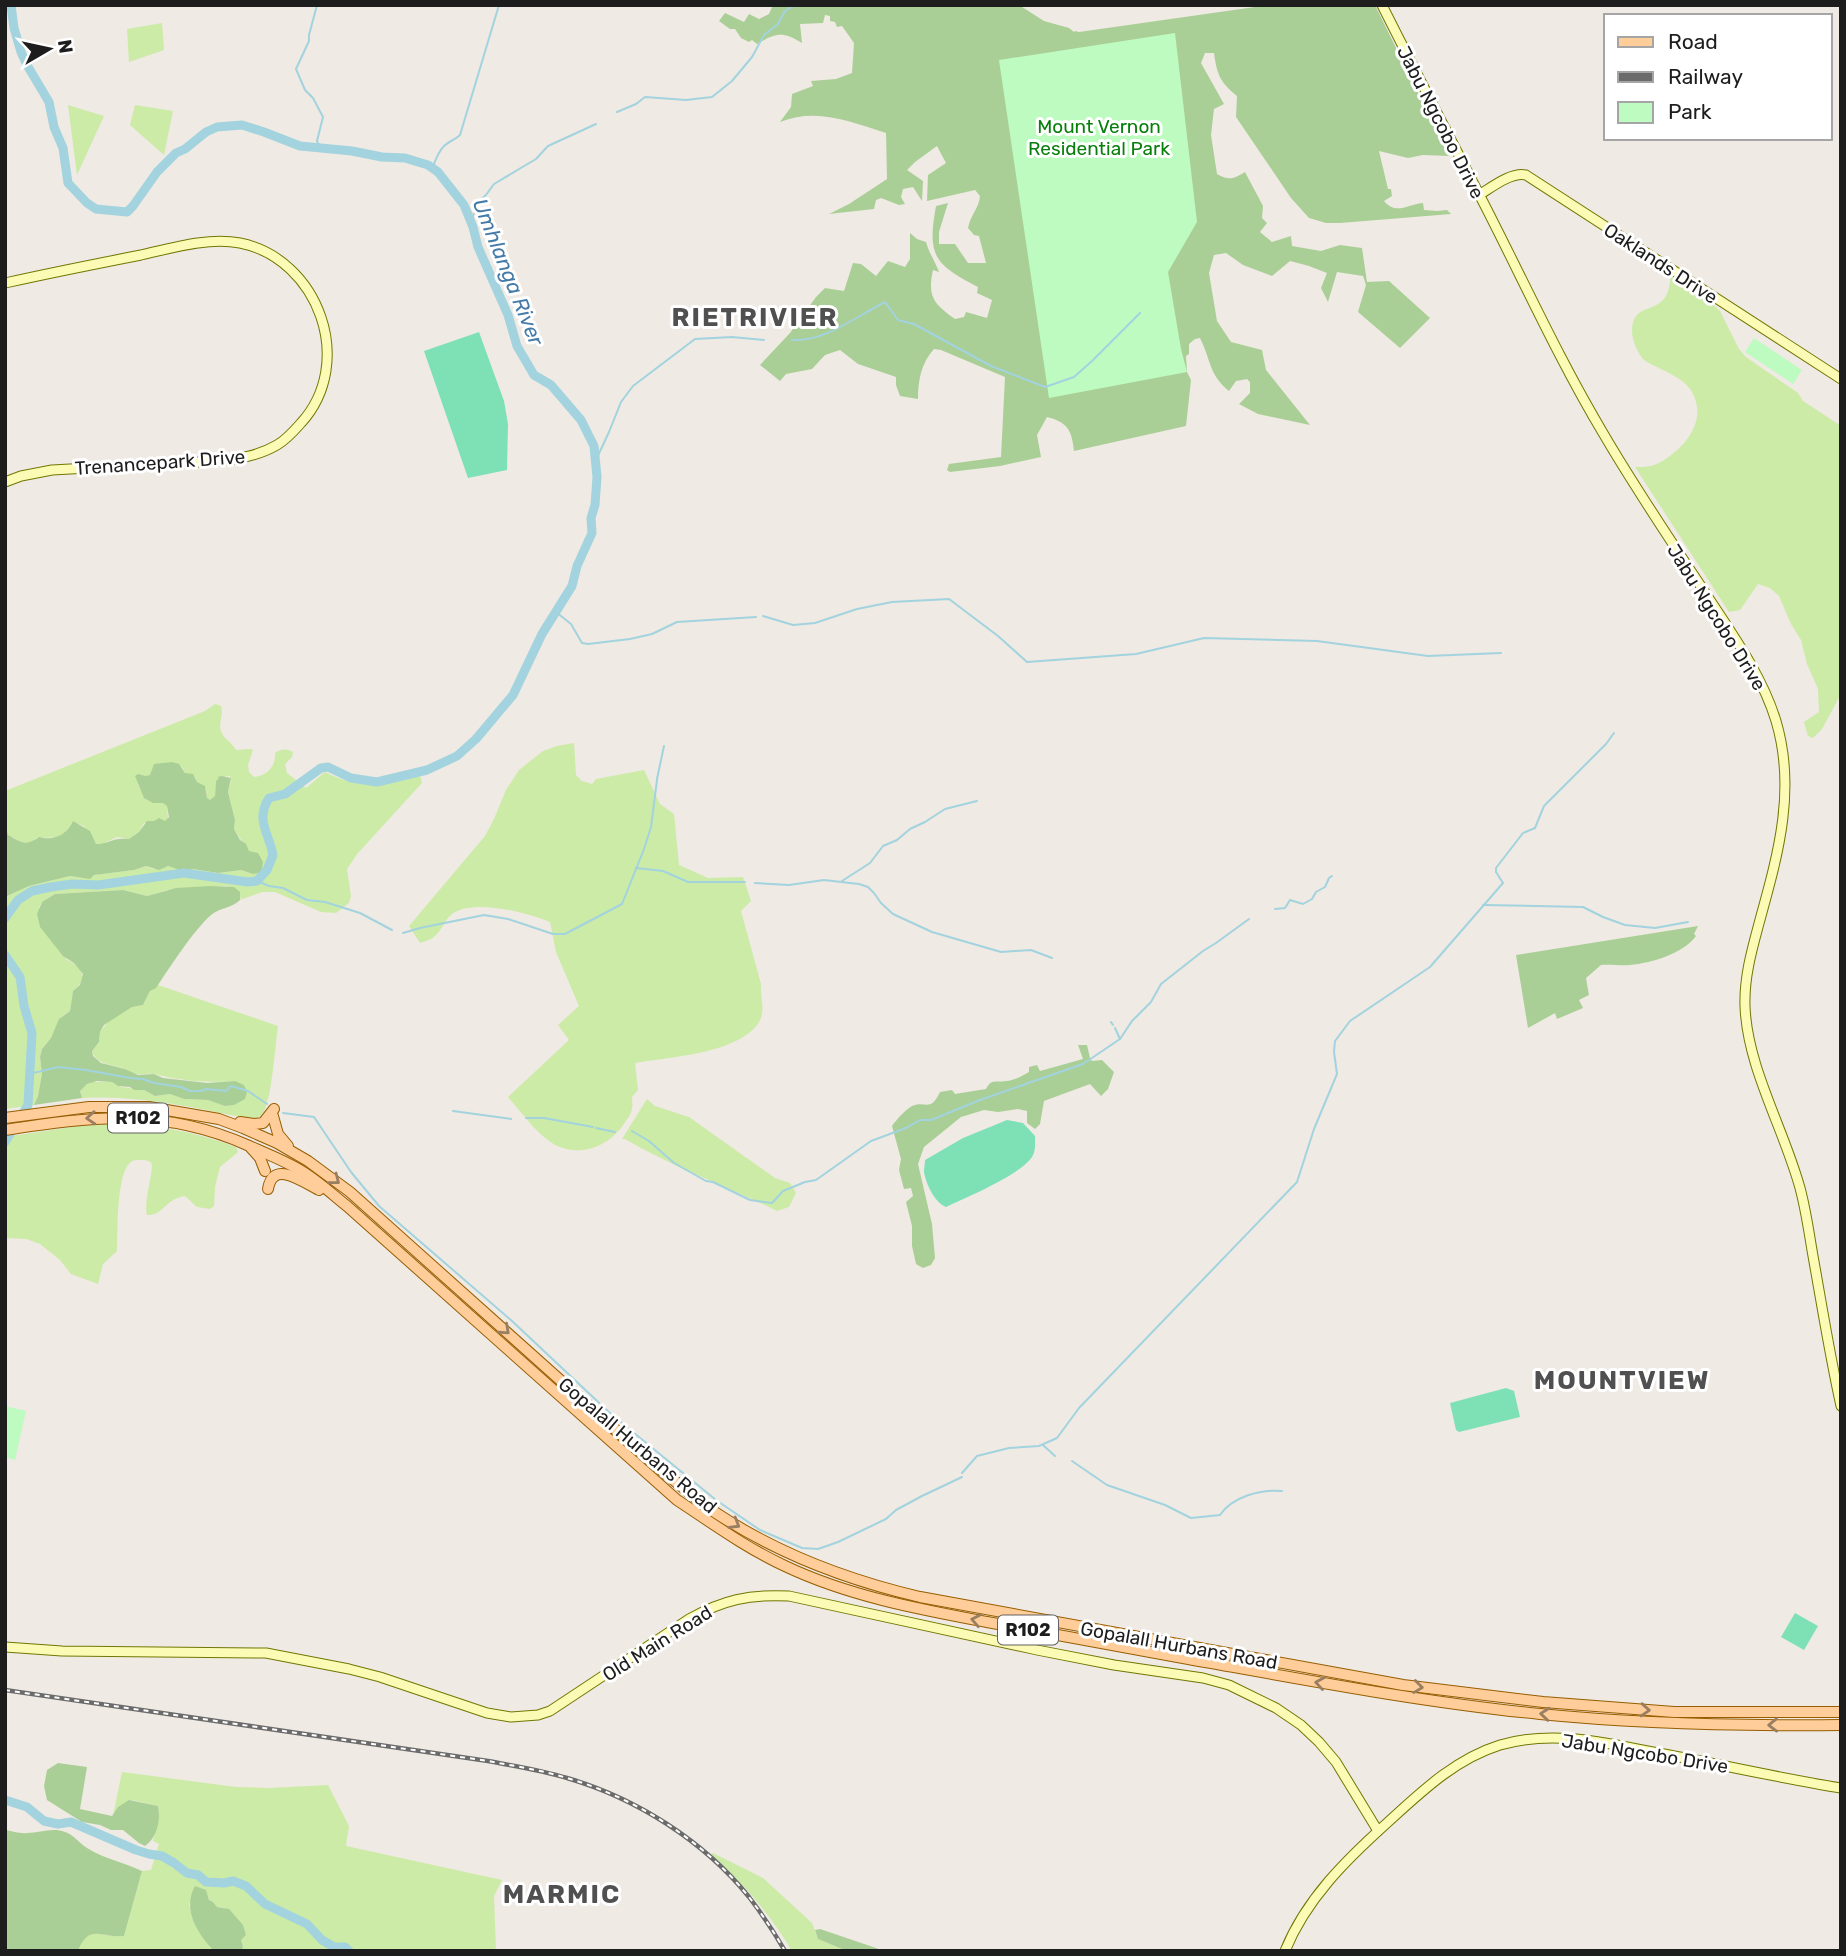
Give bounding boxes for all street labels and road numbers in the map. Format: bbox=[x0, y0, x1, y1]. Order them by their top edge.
street label: Jabu Ngcobo Drive bbox=[1392, 42, 1489, 202]
street label: Oaklands Drive bbox=[1599, 218, 1722, 309]
street label: Trenancepark Drive bbox=[74, 445, 246, 480]
street label: Jabu Ngcobo Drive bbox=[1662, 540, 1771, 695]
road number: R102 bbox=[108, 1104, 168, 1133]
street label: Gopalall Hurbans Road bbox=[554, 1372, 722, 1518]
street label: Old Main Road bbox=[598, 1601, 716, 1686]
road number: R102 bbox=[998, 1616, 1058, 1644]
street label: Gopalall Hurbans Road bbox=[1079, 1617, 1279, 1674]
street label: Jabu Ngcobo Drive bbox=[1560, 1729, 1730, 1778]

